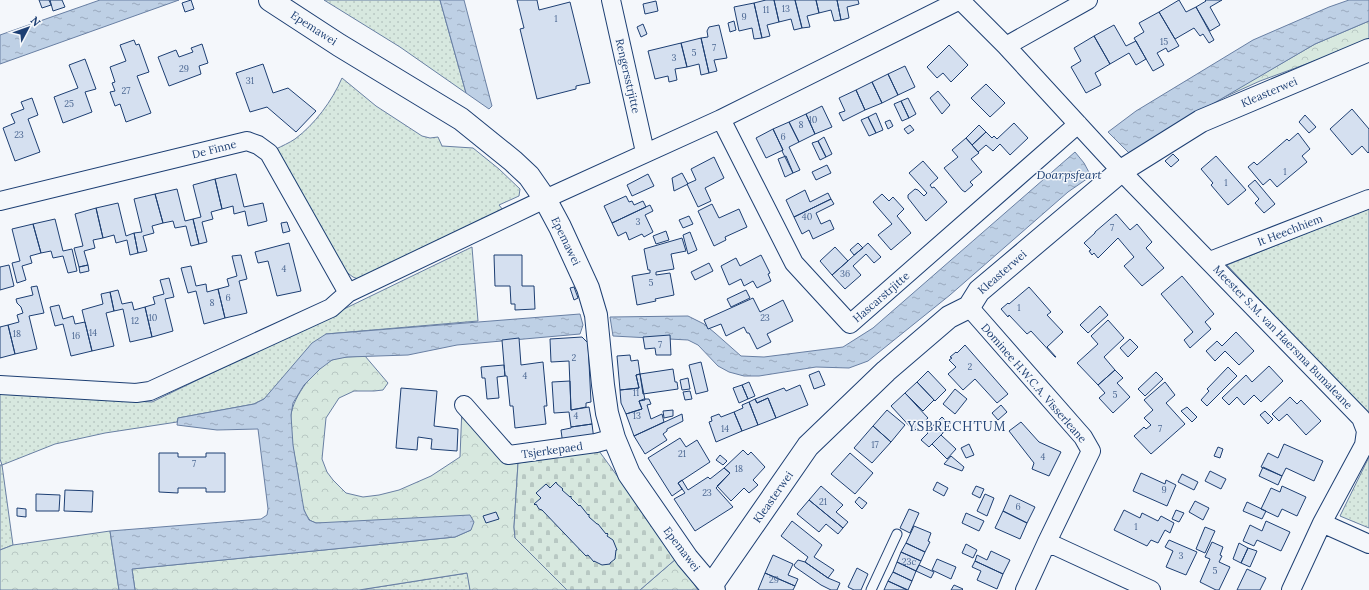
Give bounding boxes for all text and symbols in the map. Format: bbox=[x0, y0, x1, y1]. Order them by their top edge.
house number: 13 bbox=[782, 3, 790, 14]
house number: 11 bbox=[763, 4, 769, 15]
north arrow bbox=[8, 8, 48, 48]
street label: Epemawei bbox=[288, 8, 340, 48]
house number: 9 bbox=[741, 11, 747, 22]
house number: 1 bbox=[554, 13, 558, 24]
text: N bbox=[27, 14, 44, 30]
house number: 15 bbox=[1160, 36, 1168, 47]
street label: Rengersstrjitte bbox=[613, 37, 643, 115]
house number: 7 bbox=[712, 42, 716, 53]
house number: 5 bbox=[692, 47, 697, 58]
house number: 3 bbox=[671, 52, 677, 63]
house number: 29 bbox=[179, 63, 189, 74]
street label: Kleasterwei bbox=[1239, 74, 1299, 110]
house number: 31 bbox=[246, 75, 254, 86]
house number: 27 bbox=[122, 85, 130, 96]
house number: 25 bbox=[64, 98, 74, 109]
house number: 10 bbox=[809, 114, 818, 125]
house number: 8 bbox=[798, 119, 804, 130]
house number: 23 bbox=[14, 129, 24, 140]
house number: 6 bbox=[780, 131, 786, 142]
street label: De Finne bbox=[190, 137, 238, 161]
house number: 1 bbox=[1283, 166, 1287, 177]
water label: Doarpsfeart bbox=[1036, 167, 1102, 182]
house number: 1 bbox=[1224, 177, 1228, 188]
house number: 40 bbox=[802, 211, 813, 222]
street label: It Heechhiem bbox=[1255, 211, 1325, 249]
street label: Epemawei bbox=[548, 214, 584, 268]
house number: 3 bbox=[635, 216, 641, 227]
house number: 7 bbox=[1110, 222, 1114, 233]
street label: Kleasterwei bbox=[975, 247, 1029, 297]
street label: Meester S.M. van Haersma Bumaleane bbox=[1210, 262, 1356, 412]
house number: 4 bbox=[282, 263, 287, 274]
house number: 36 bbox=[840, 268, 850, 279]
street label: Hascarstrjitte bbox=[850, 269, 912, 325]
house number: 5 bbox=[649, 277, 654, 288]
house number: 6 bbox=[225, 292, 231, 303]
house number: 8 bbox=[209, 297, 215, 308]
house number: 1 bbox=[1017, 302, 1021, 313]
house number: 10 bbox=[149, 312, 158, 323]
house number: 23 bbox=[760, 312, 770, 323]
house number: 12 bbox=[131, 315, 139, 326]
street label: Dominee H.W.C.A. Visserleane bbox=[978, 320, 1090, 446]
house number: 14 bbox=[89, 327, 97, 338]
house number: 18 bbox=[13, 328, 21, 339]
house number: 16 bbox=[72, 330, 80, 341]
house number: 7 bbox=[658, 339, 662, 350]
house number: 2 bbox=[572, 352, 577, 363]
house number: 2 bbox=[968, 361, 973, 372]
house number: 4 bbox=[523, 370, 528, 381]
house number: 11 bbox=[633, 387, 639, 398]
house number: 5 bbox=[1113, 389, 1118, 400]
house number: 4 bbox=[574, 410, 579, 421]
house number: 13 bbox=[633, 410, 641, 421]
district label: YSBRECHTUM bbox=[906, 418, 1007, 435]
house number: 14 bbox=[721, 423, 729, 434]
house number: 7 bbox=[1158, 423, 1162, 434]
street label: Tsjerkepaed bbox=[520, 439, 584, 461]
house number: 17 bbox=[871, 439, 879, 450]
house number: 21 bbox=[678, 448, 686, 459]
house number: 4 bbox=[1041, 451, 1046, 462]
house number: 7 bbox=[192, 458, 196, 469]
house number: 18 bbox=[735, 463, 743, 474]
street label: Kleasterwei bbox=[750, 468, 796, 526]
house number: 9 bbox=[1161, 484, 1167, 495]
house number: 23 bbox=[702, 487, 712, 498]
house number: 21 bbox=[819, 496, 827, 507]
house number: 6 bbox=[1015, 501, 1021, 512]
house number: 1 bbox=[1134, 521, 1138, 532]
street label: Epemawei bbox=[661, 524, 703, 574]
house number: 3 bbox=[1178, 550, 1184, 561]
house number: 23c bbox=[902, 556, 916, 567]
house number: 5 bbox=[1213, 565, 1218, 576]
house number: 29 bbox=[769, 574, 779, 585]

